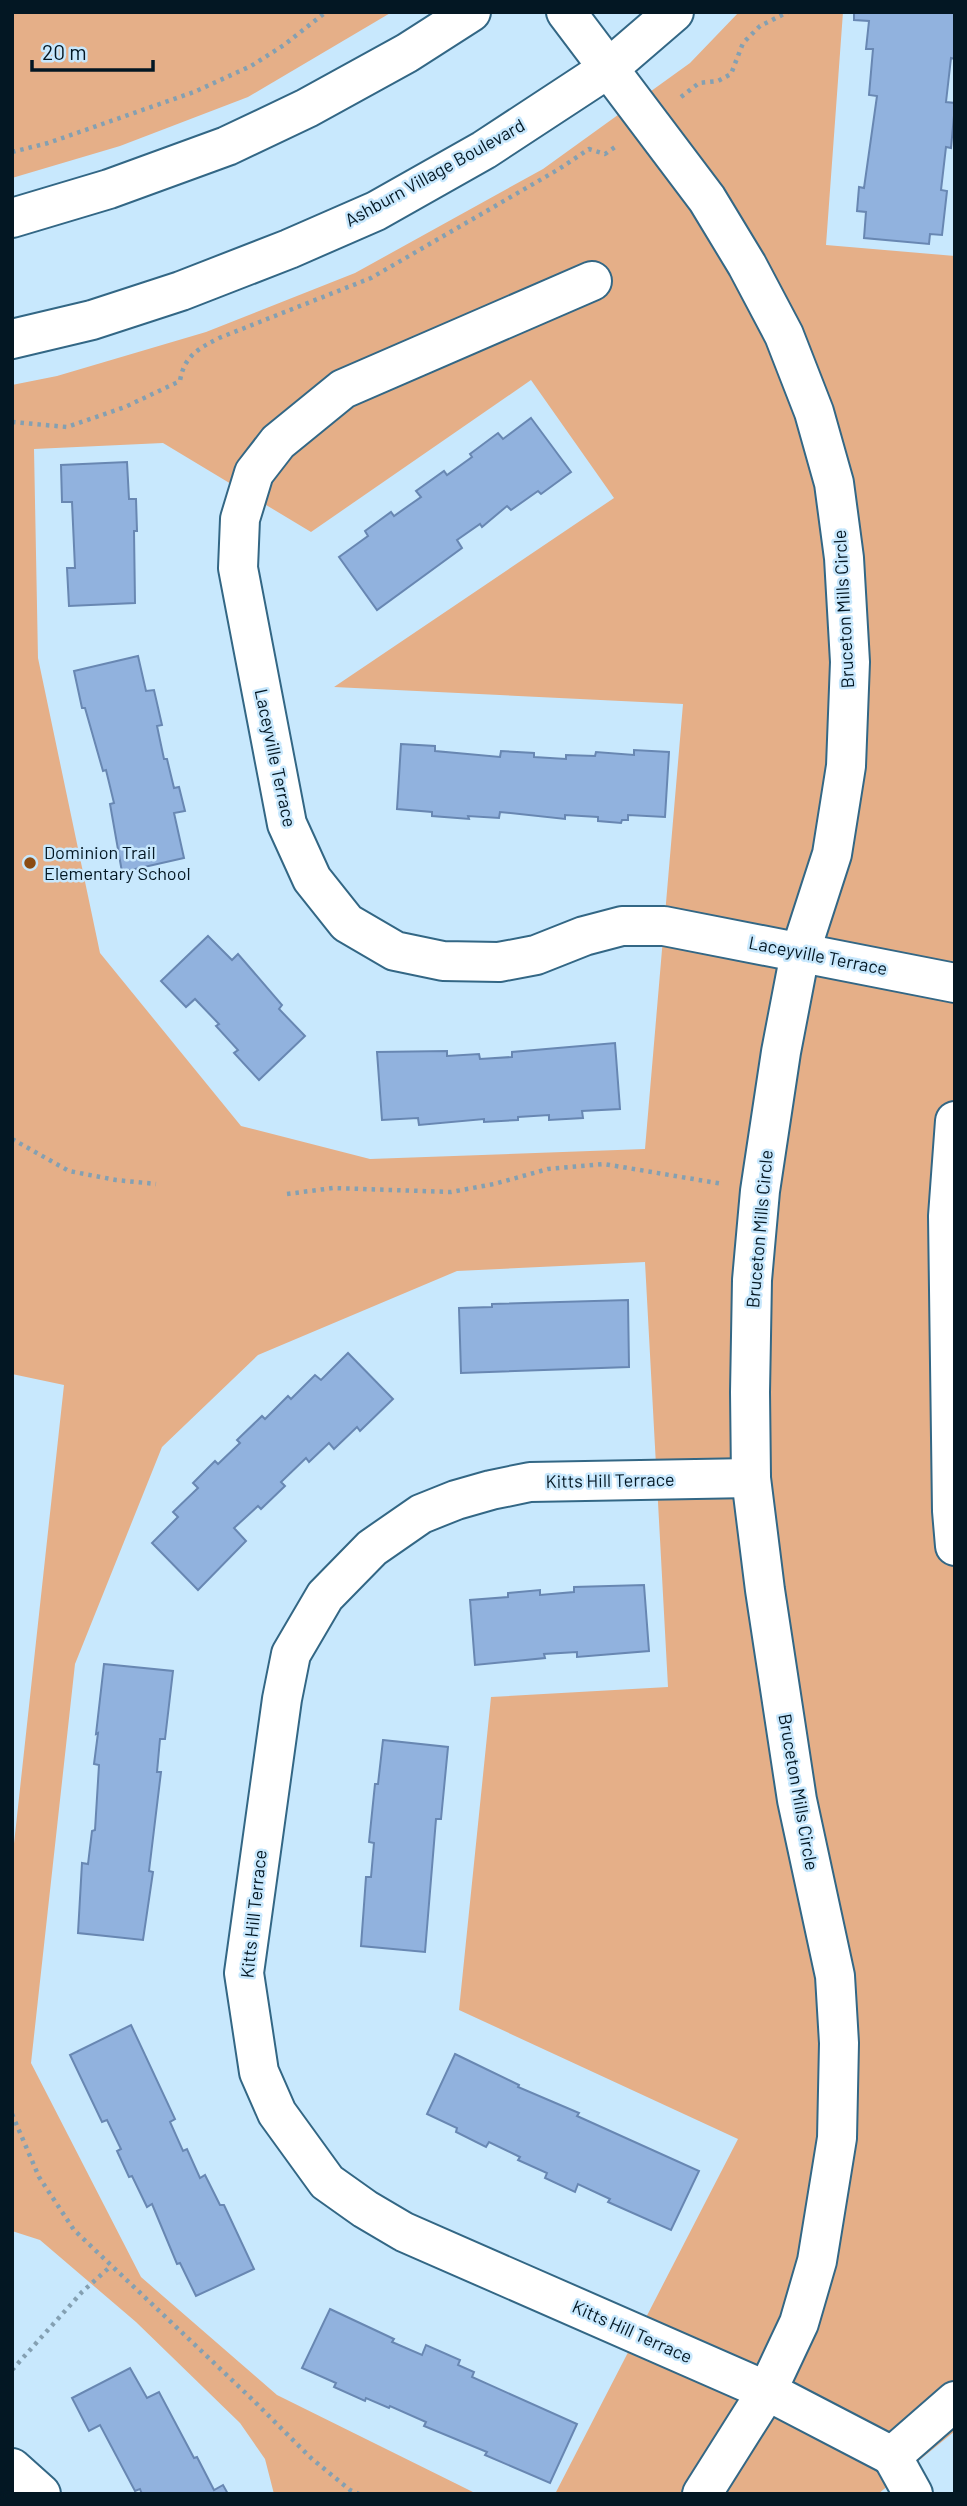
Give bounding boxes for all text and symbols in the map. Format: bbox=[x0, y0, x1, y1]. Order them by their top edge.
scale bar bbox=[32, 28, 152, 72]
text: 20 m bbox=[42, 39, 87, 64]
street label: Ashburn Village Boulevard bbox=[341, 113, 528, 231]
street label: Bruceton Mills Circle bbox=[828, 529, 858, 689]
street label: Laceyville Terrace bbox=[251, 687, 301, 829]
place label: Dominion Trail Elementary School bbox=[44, 841, 191, 884]
marker: Dominion Trail Elementary School bbox=[22, 855, 38, 871]
street label: Laceyville Terrace bbox=[747, 931, 889, 979]
street label: Bruceton Mills Circle bbox=[741, 1149, 777, 1309]
street label: Kitts Hill Terrace bbox=[545, 1468, 675, 1492]
street label: Bruceton Mills Circle bbox=[774, 1712, 824, 1872]
street label: Kitts Hill Terrace bbox=[235, 1849, 271, 1979]
street label: Kitts Hill Terrace bbox=[569, 2295, 696, 2367]

